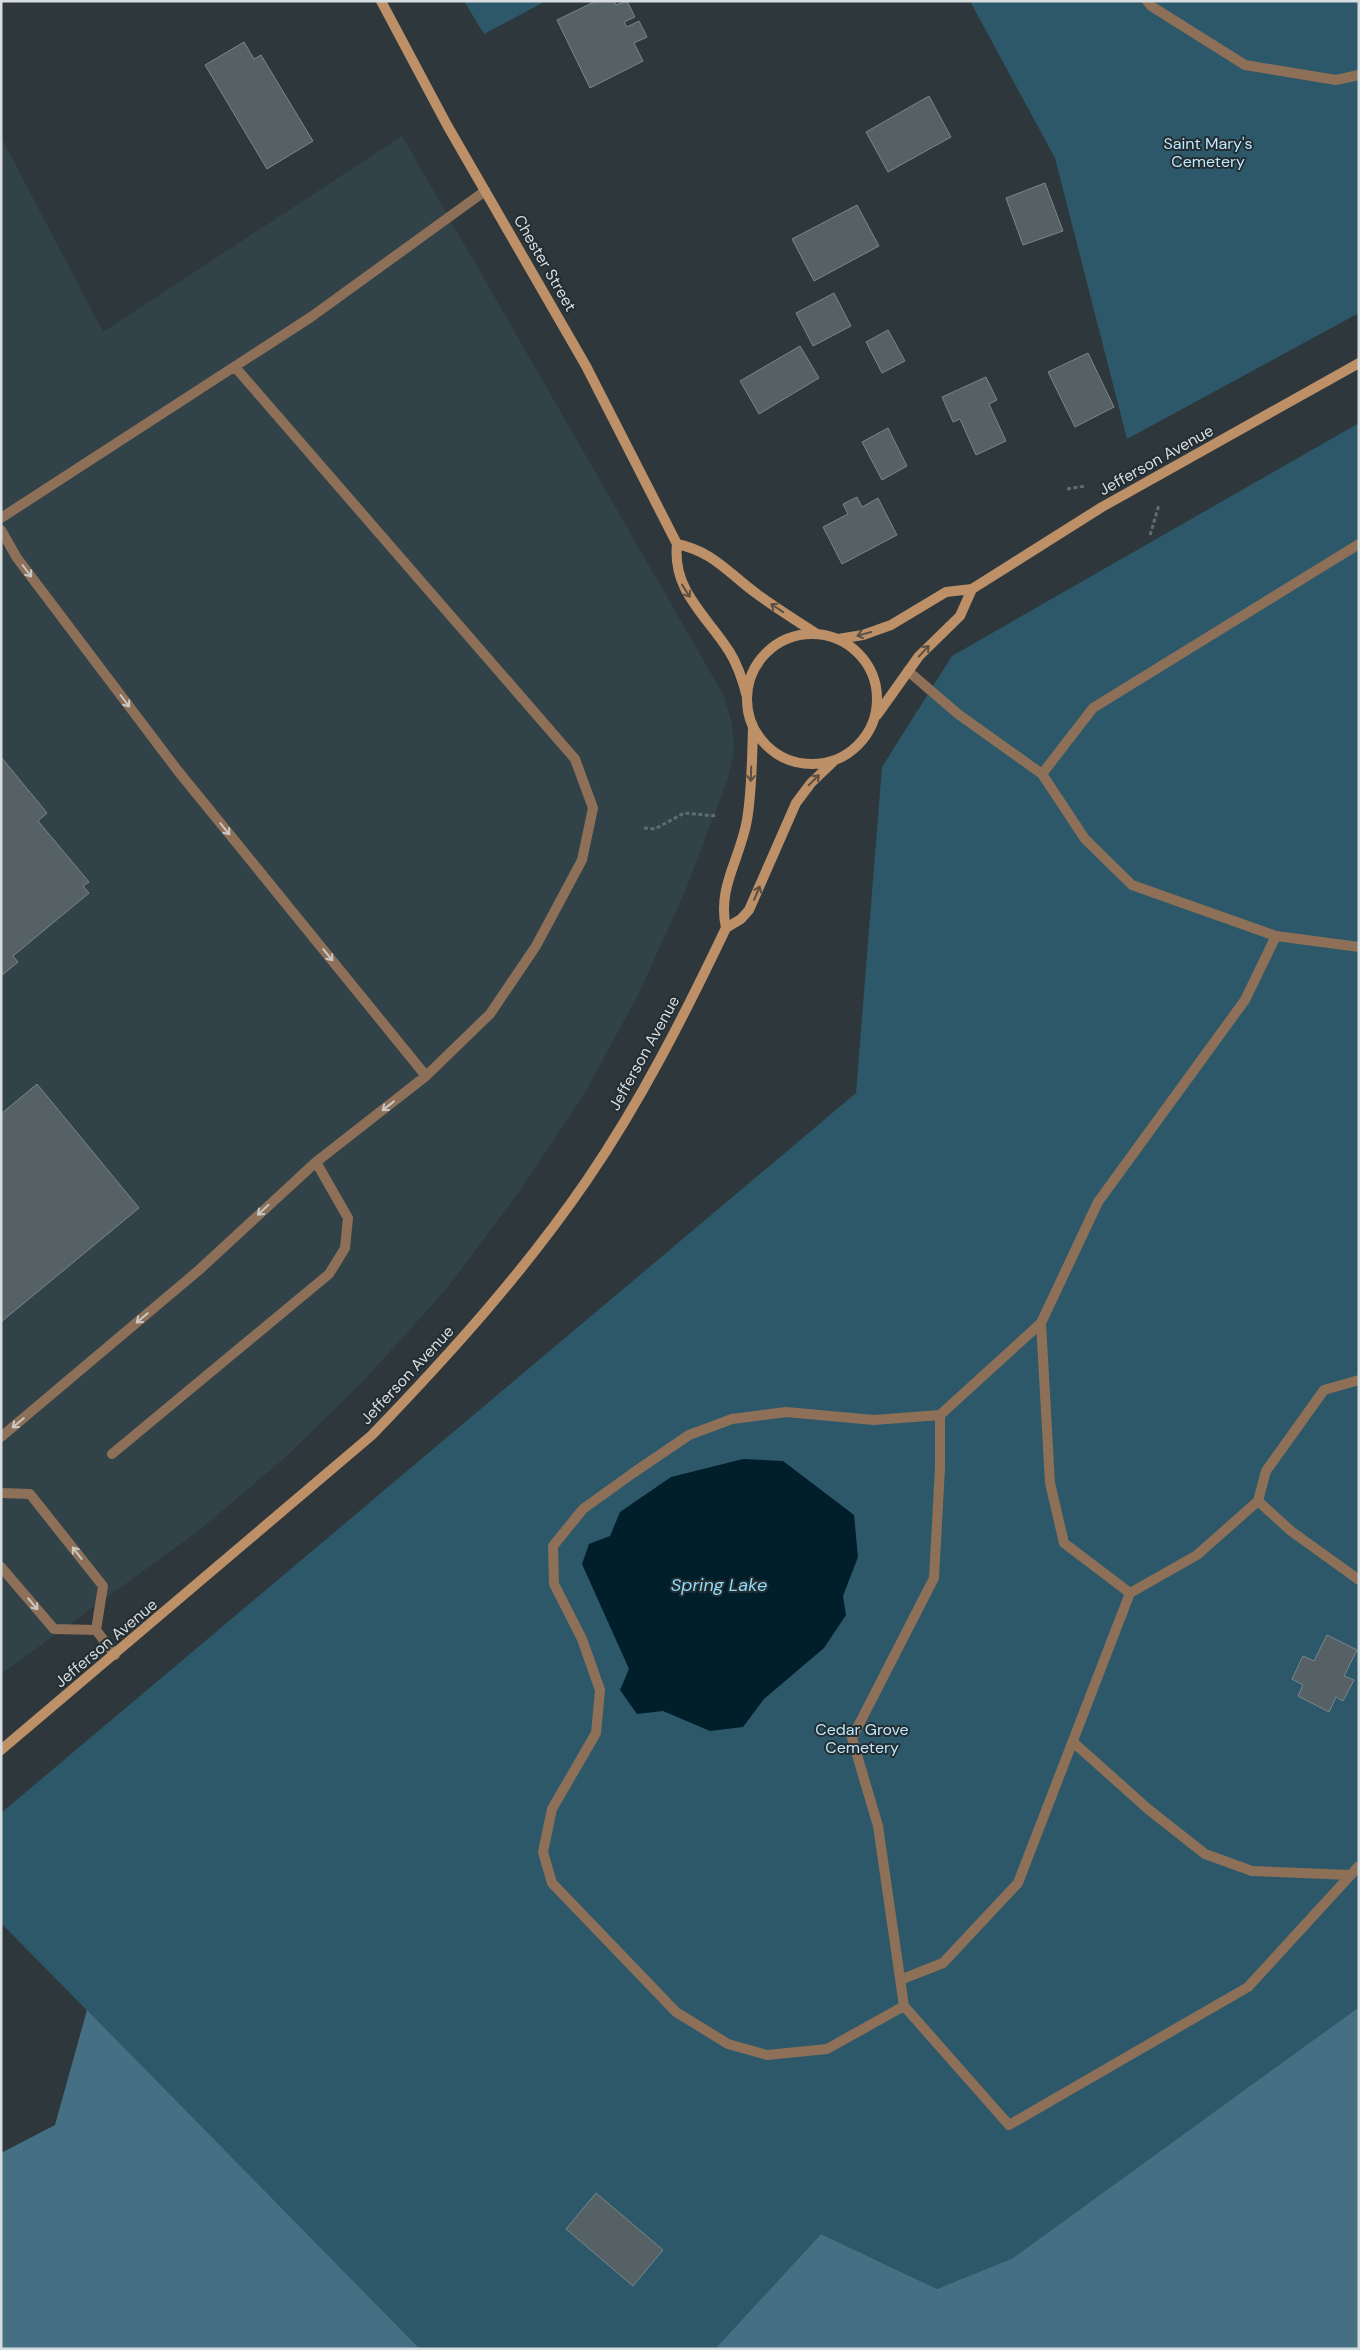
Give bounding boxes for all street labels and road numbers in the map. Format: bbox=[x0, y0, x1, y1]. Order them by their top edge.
street label: Chester Street bbox=[509, 211, 581, 315]
street label: Jefferson Avenue bbox=[1095, 420, 1217, 500]
street label: Jefferson Avenue bbox=[604, 992, 684, 1114]
street label: Jefferson Avenue bbox=[356, 1321, 458, 1429]
street label: Jefferson Avenue bbox=[50, 1594, 162, 1692]

